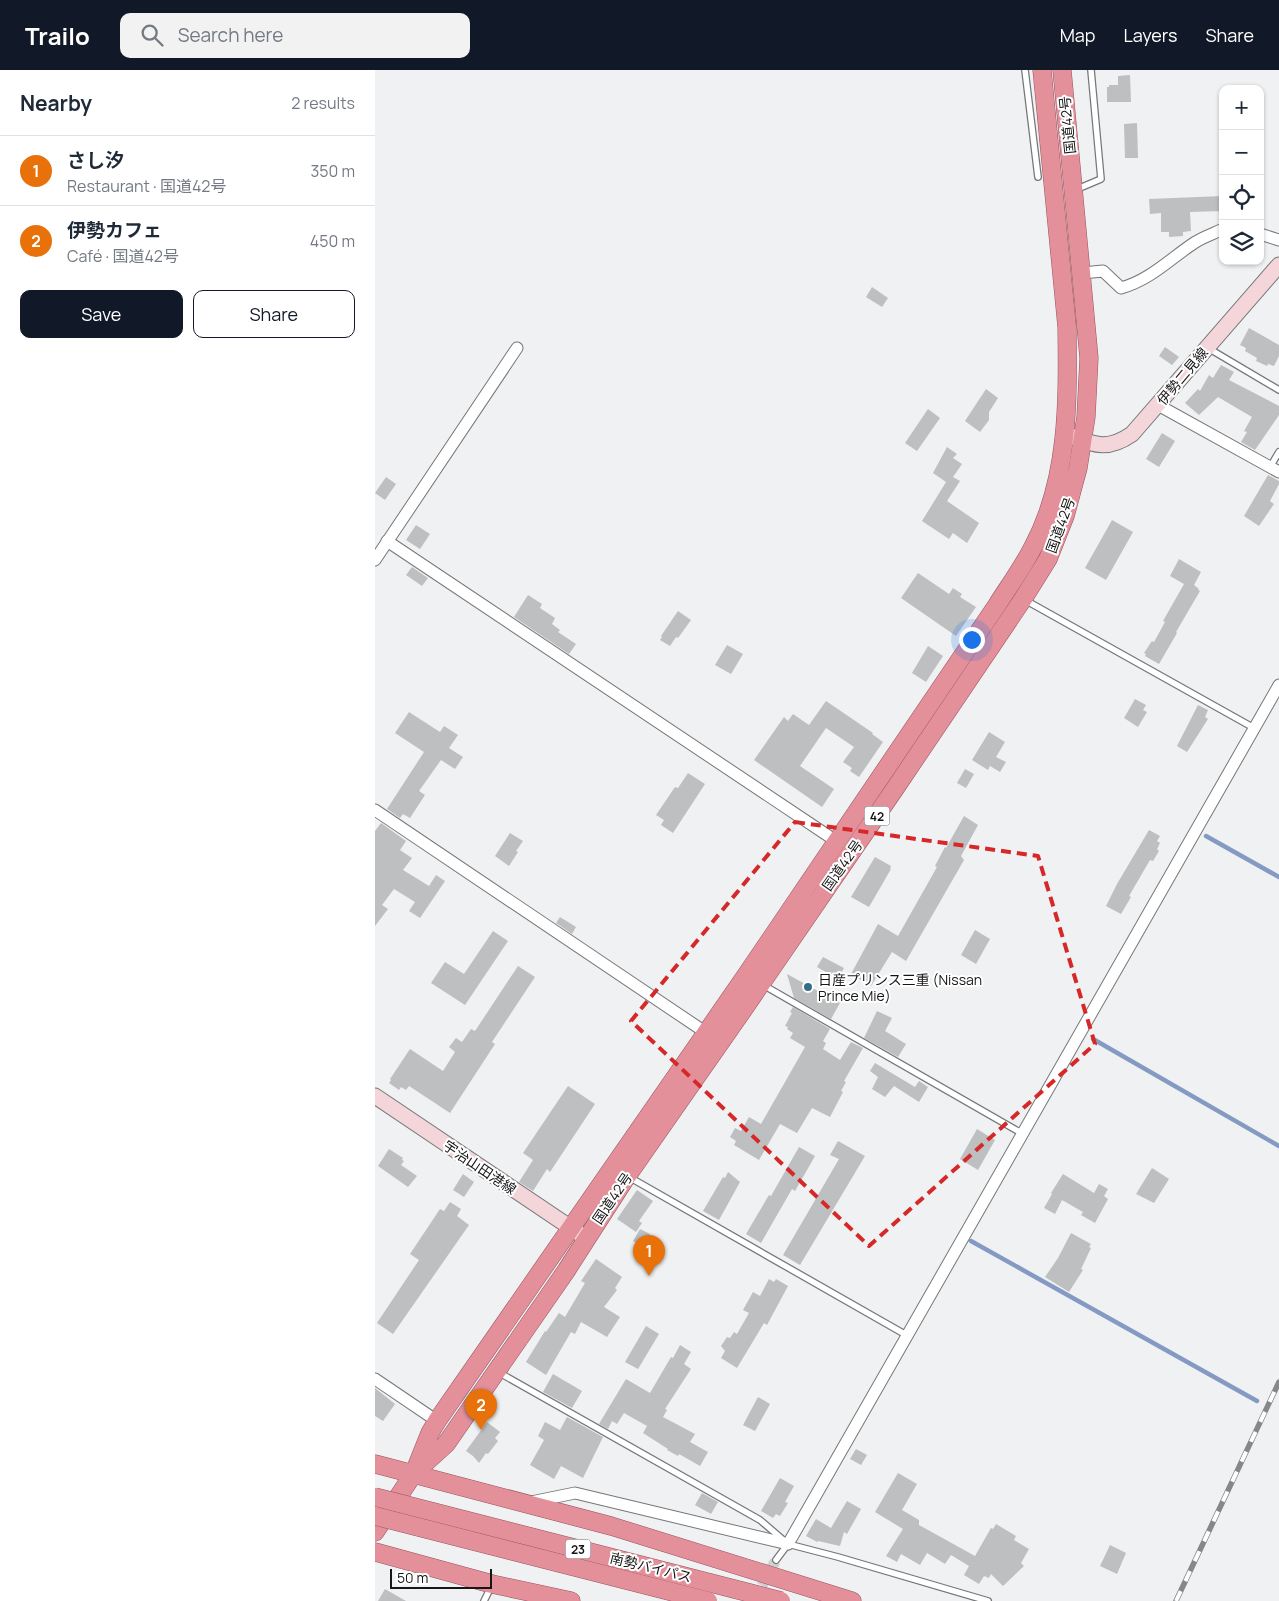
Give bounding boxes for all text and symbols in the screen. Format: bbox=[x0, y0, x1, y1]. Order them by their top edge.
search box bbox=[120, 13, 470, 58]
text: Trailo bbox=[25, 19, 90, 52]
icon: search bbox=[138, 21, 166, 49]
text: Search here bbox=[178, 22, 283, 48]
text: Map bbox=[1060, 23, 1095, 47]
text: Layers bbox=[1123, 23, 1177, 47]
text: Share bbox=[1205, 23, 1254, 47]
map controls bbox=[1219, 85, 1264, 265]
button: + bbox=[1219, 85, 1264, 130]
text: Nearby bbox=[20, 89, 92, 117]
text: 2 results bbox=[291, 92, 355, 114]
street label: 国道42号 bbox=[1055, 95, 1079, 155]
button: − bbox=[1219, 130, 1264, 175]
text: さし汐 bbox=[67, 147, 124, 173]
text: 1 bbox=[32, 160, 40, 182]
text: 350 m bbox=[310, 160, 355, 182]
text: Restaurant · 国道42号 bbox=[67, 175, 226, 197]
button: locate bbox=[1219, 175, 1264, 220]
text: 伊勢カフェ bbox=[67, 217, 162, 243]
button: layers bbox=[1219, 220, 1264, 265]
text: 2 bbox=[31, 230, 41, 252]
text: 450 m bbox=[310, 230, 355, 252]
text: Café · 国道42号 bbox=[67, 245, 179, 267]
button: Save bbox=[20, 290, 183, 338]
button: Share bbox=[193, 290, 355, 338]
street label: 伊勢二見線 bbox=[1152, 343, 1212, 409]
street label: 国道42号 bbox=[1041, 494, 1079, 556]
your location bbox=[959, 627, 985, 653]
road number: 42 bbox=[865, 806, 889, 826]
street label: 国道42号 bbox=[818, 836, 866, 894]
place label: 日産プリンス三重 (Nissan Prince Mie) bbox=[818, 970, 982, 1005]
marker: 日産プリンス三重 (Nissan Prince Mie) bbox=[802, 981, 814, 993]
street label: 宇治山田港線 bbox=[440, 1136, 520, 1198]
street label: 国道42号 bbox=[588, 1169, 636, 1227]
pin: 1 bbox=[633, 1235, 665, 1276]
pin: 2 bbox=[465, 1389, 497, 1430]
road number: 23 bbox=[565, 1540, 591, 1558]
street label: 南勢バイパス bbox=[608, 1548, 694, 1586]
scale bar bbox=[390, 1566, 493, 1589]
text: 50 m bbox=[397, 1568, 428, 1587]

